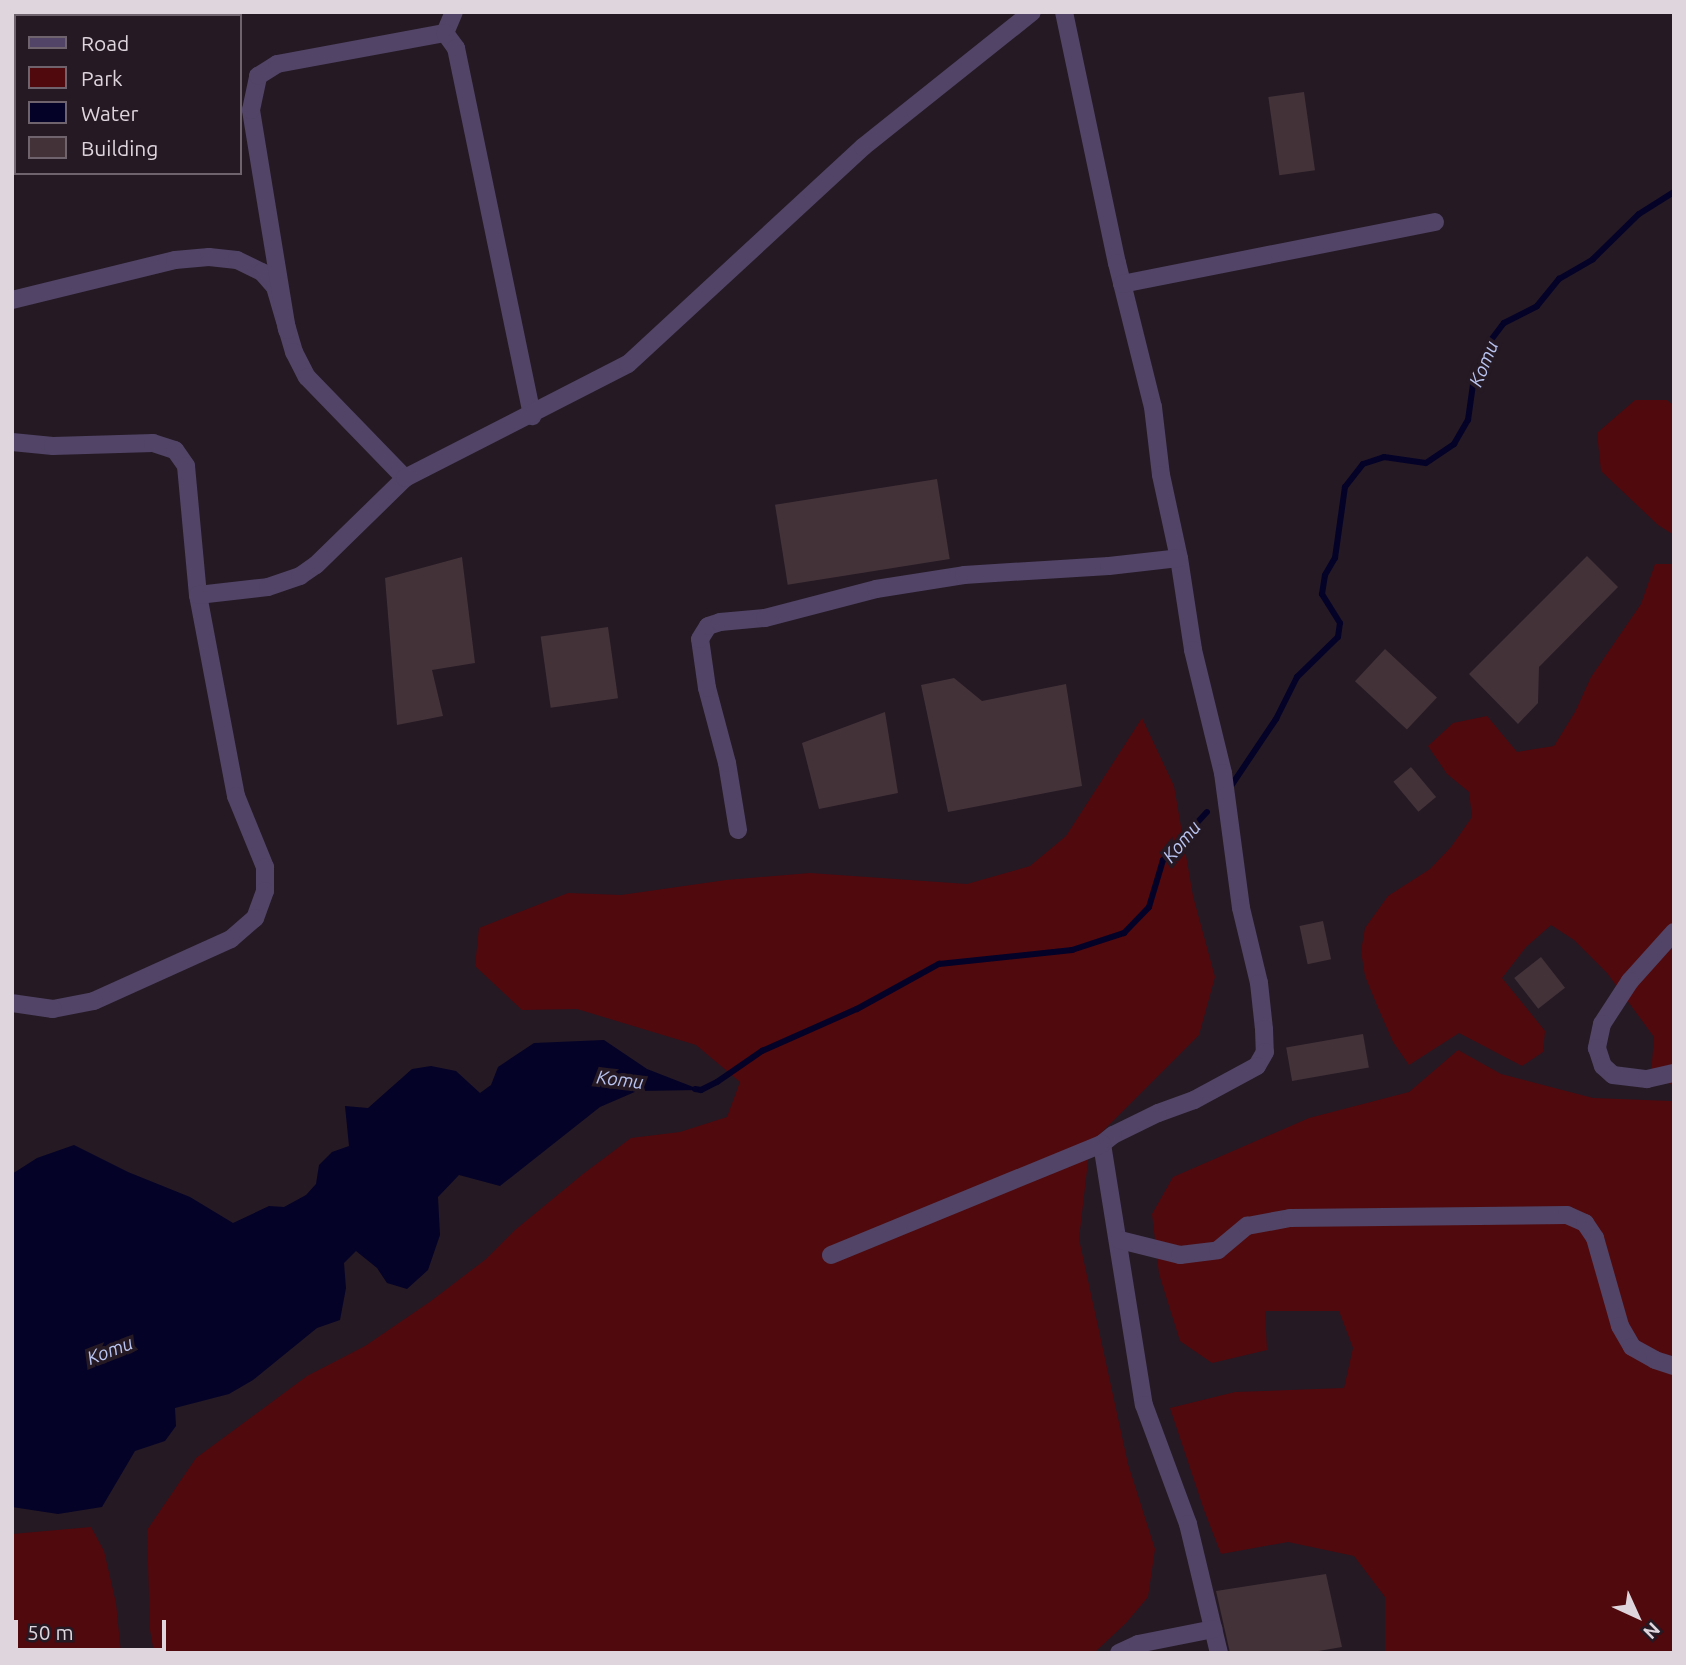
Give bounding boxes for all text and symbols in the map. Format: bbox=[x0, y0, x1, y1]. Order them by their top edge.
legend bbox=[14, 14, 242, 175]
text: Road bbox=[81, 31, 129, 55]
text: Park bbox=[81, 66, 123, 90]
text: Water bbox=[81, 101, 139, 125]
text: Building bbox=[81, 136, 158, 160]
water label: Komu bbox=[1465, 338, 1503, 390]
water label: Komu bbox=[1158, 817, 1206, 867]
water label: Komu bbox=[595, 1066, 645, 1094]
water label: Komu bbox=[84, 1332, 136, 1370]
north arrow bbox=[1602, 1581, 1672, 1651]
scale bar bbox=[18, 1606, 170, 1650]
text: N bbox=[1639, 1618, 1665, 1644]
text: 50 m bbox=[27, 1620, 74, 1644]

